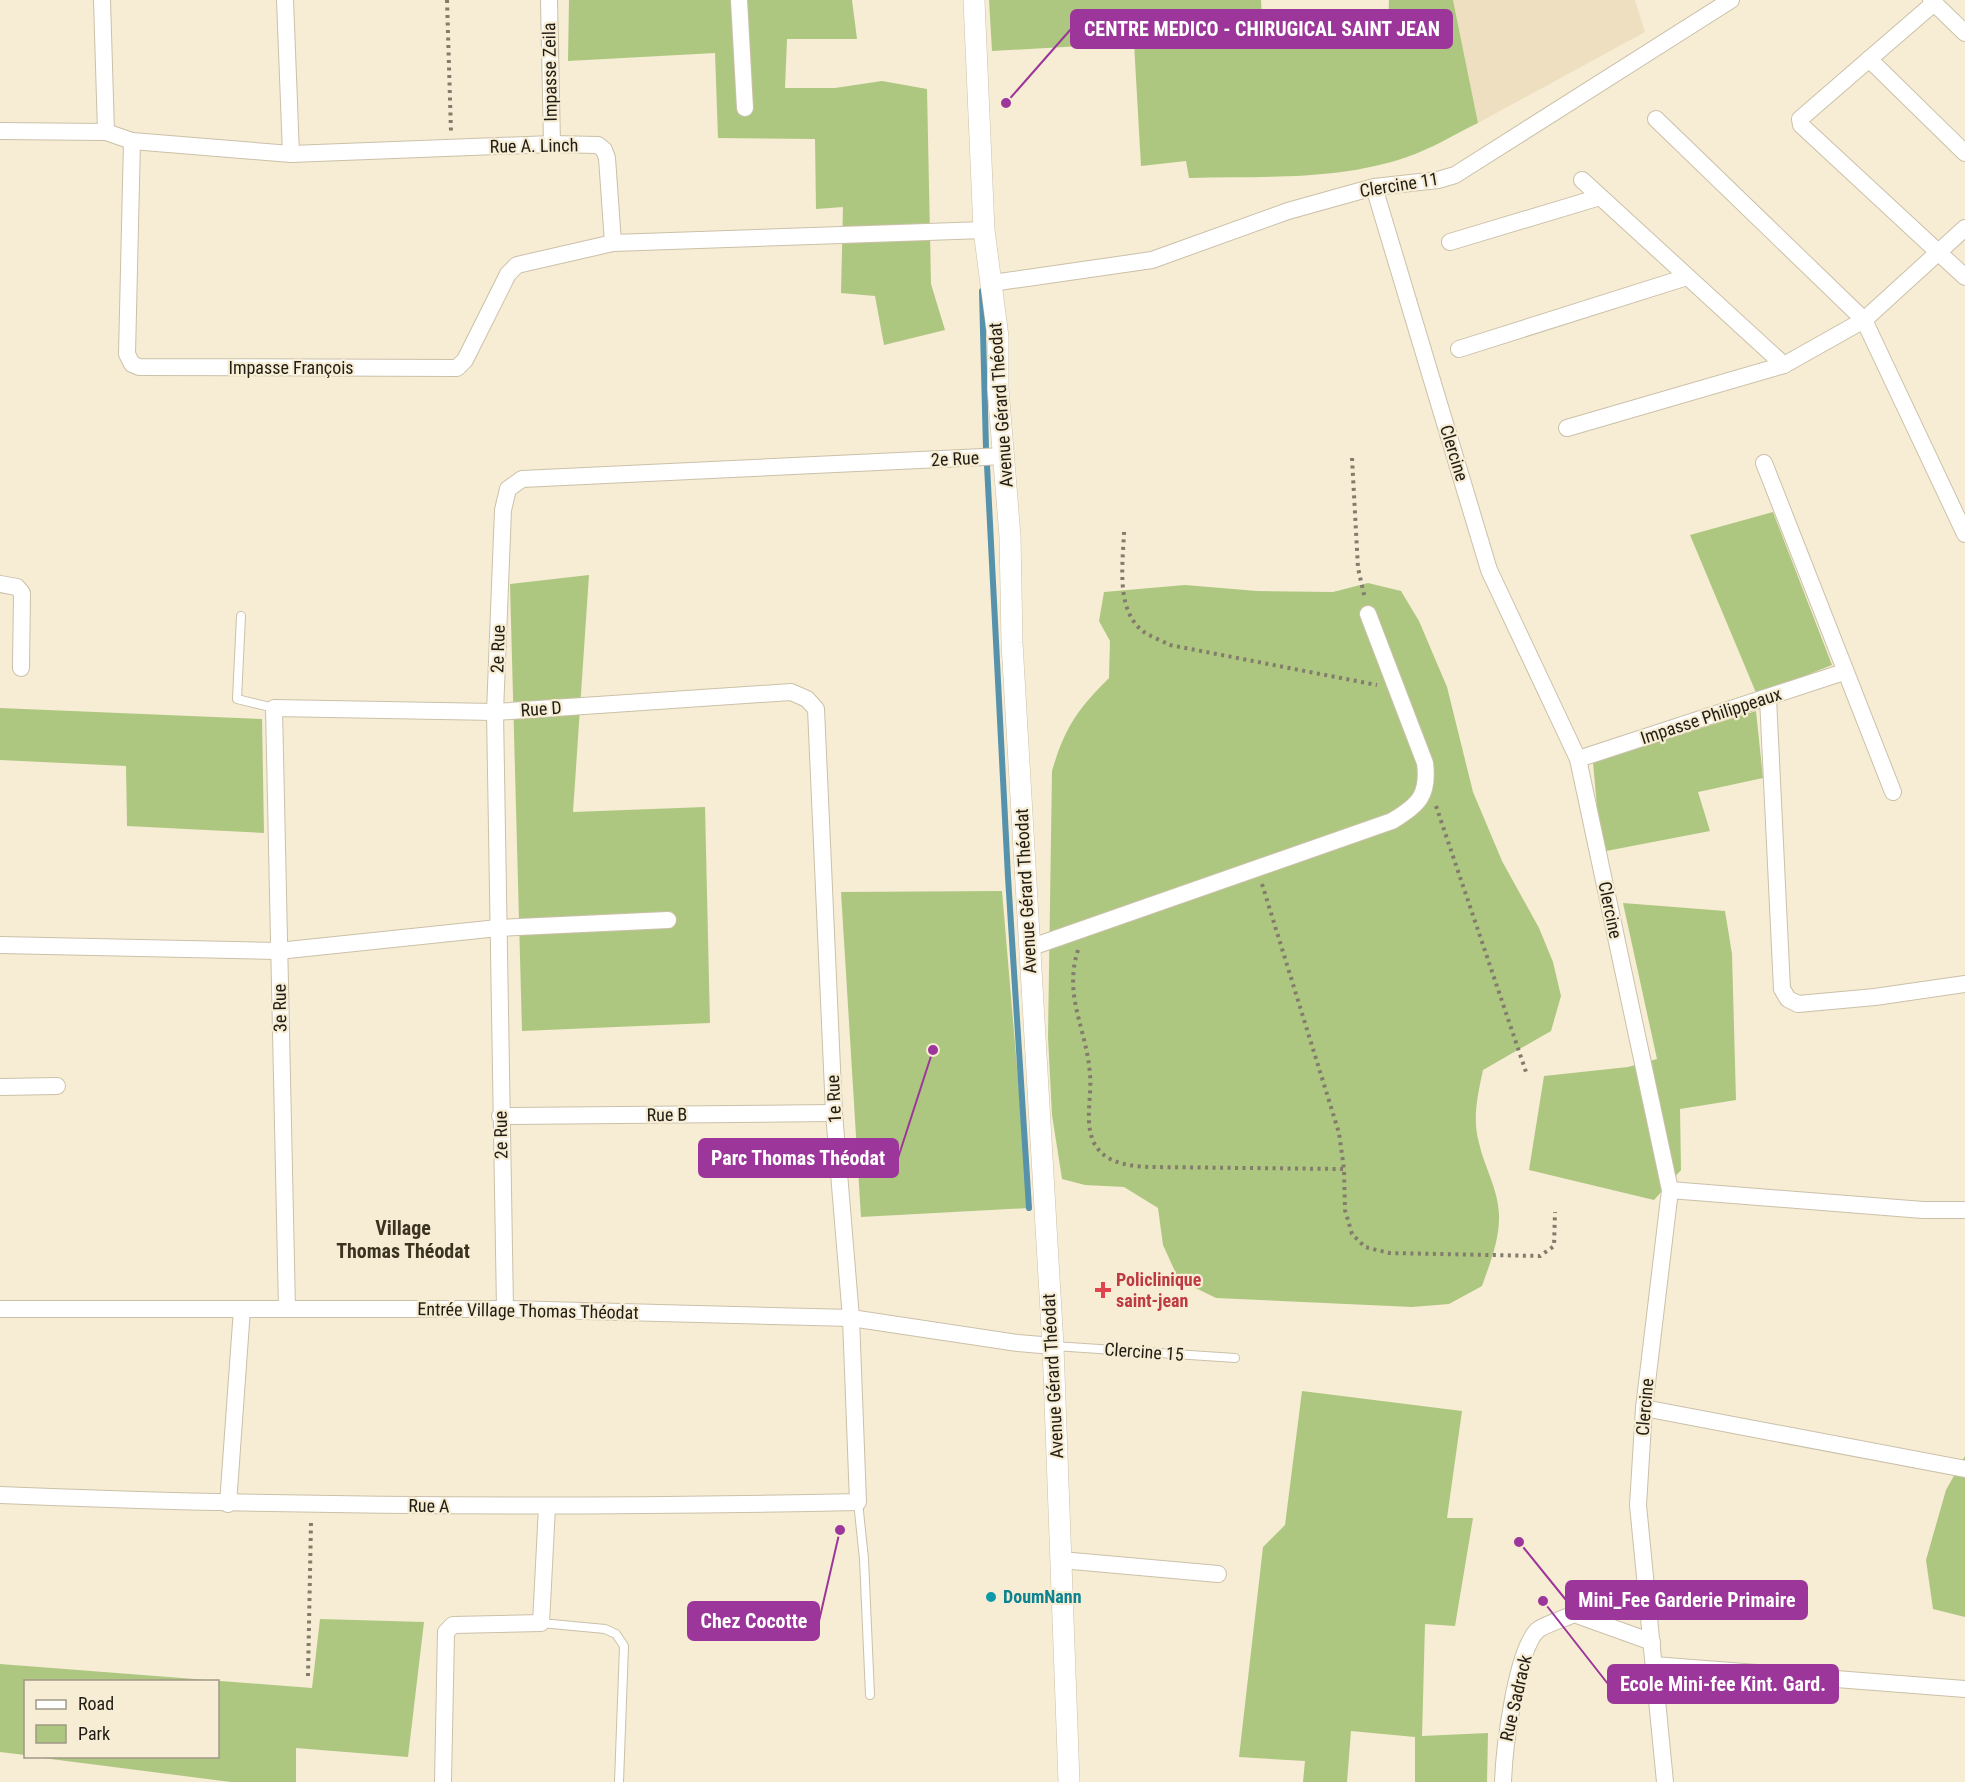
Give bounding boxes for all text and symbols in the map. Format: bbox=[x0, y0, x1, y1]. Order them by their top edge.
callout: CENTRE MEDICO - CHIRUGICAL SAINT JEAN bbox=[1071, 10, 1452, 48]
text: CENTRE MEDICO - CHIRUGICAL SAINT JEAN bbox=[1084, 17, 1440, 41]
street label: Impasse Zeila bbox=[538, 22, 561, 122]
street label: Rue A. Linch bbox=[490, 134, 578, 157]
street label: Clercine 11 bbox=[1358, 168, 1440, 201]
street label: Avenue Gérard Théodat bbox=[984, 322, 1017, 488]
street label: Impasse François bbox=[228, 357, 354, 378]
street label: Clercine bbox=[1436, 422, 1473, 484]
street label: 2e Rue bbox=[930, 447, 980, 470]
street label: 2e Rue bbox=[486, 625, 509, 673]
street label: Impasse Philippeaux bbox=[1638, 683, 1784, 748]
street label: Rue D bbox=[520, 697, 562, 720]
street label: Avenue Gérard Théodat bbox=[1011, 808, 1040, 974]
street label: Clercine bbox=[1594, 879, 1627, 940]
street label: 3e Rue bbox=[269, 984, 290, 1032]
street label: 1e Rue bbox=[822, 1074, 845, 1124]
street label: Rue B bbox=[646, 1104, 687, 1125]
street label: 2e Rue bbox=[490, 1111, 511, 1159]
callout: Parc Thomas Théodat bbox=[699, 1139, 898, 1177]
text: Parc Thomas Théodat bbox=[711, 1146, 885, 1170]
district label: Village Thomas Théodat bbox=[336, 1216, 470, 1263]
place label: Policlinique saint-jean bbox=[1116, 1269, 1202, 1311]
marker: Policlinique saint-jean bbox=[1094, 1281, 1112, 1299]
street label: Avenue Gérard Théodat bbox=[1038, 1293, 1067, 1459]
street label: Entrée Village Thomas Théodat bbox=[417, 1298, 639, 1323]
street label: Clercine 15 bbox=[1104, 1338, 1185, 1365]
street label: Clercine bbox=[1632, 1377, 1657, 1437]
street label: Rue A bbox=[408, 1495, 450, 1516]
callout: Mini_Fee Garderie Primaire bbox=[1566, 1581, 1807, 1619]
place label: DoumNann bbox=[1003, 1586, 1082, 1607]
text: Mini_Fee Garderie Primaire bbox=[1578, 1588, 1796, 1612]
marker: DoumNann bbox=[984, 1590, 998, 1604]
callout: Chez Cocotte bbox=[688, 1602, 819, 1640]
text: Chez Cocotte bbox=[701, 1609, 807, 1633]
street label: Rue Sadrack bbox=[1495, 1653, 1536, 1743]
callout: Ecole Mini-fee Kint. Gard. bbox=[1608, 1665, 1838, 1703]
text: Ecole Mini-fee Kint. Gard. bbox=[1620, 1672, 1826, 1696]
legend bbox=[24, 1680, 219, 1758]
text: Road bbox=[78, 1693, 114, 1714]
text: Park bbox=[78, 1723, 110, 1744]

